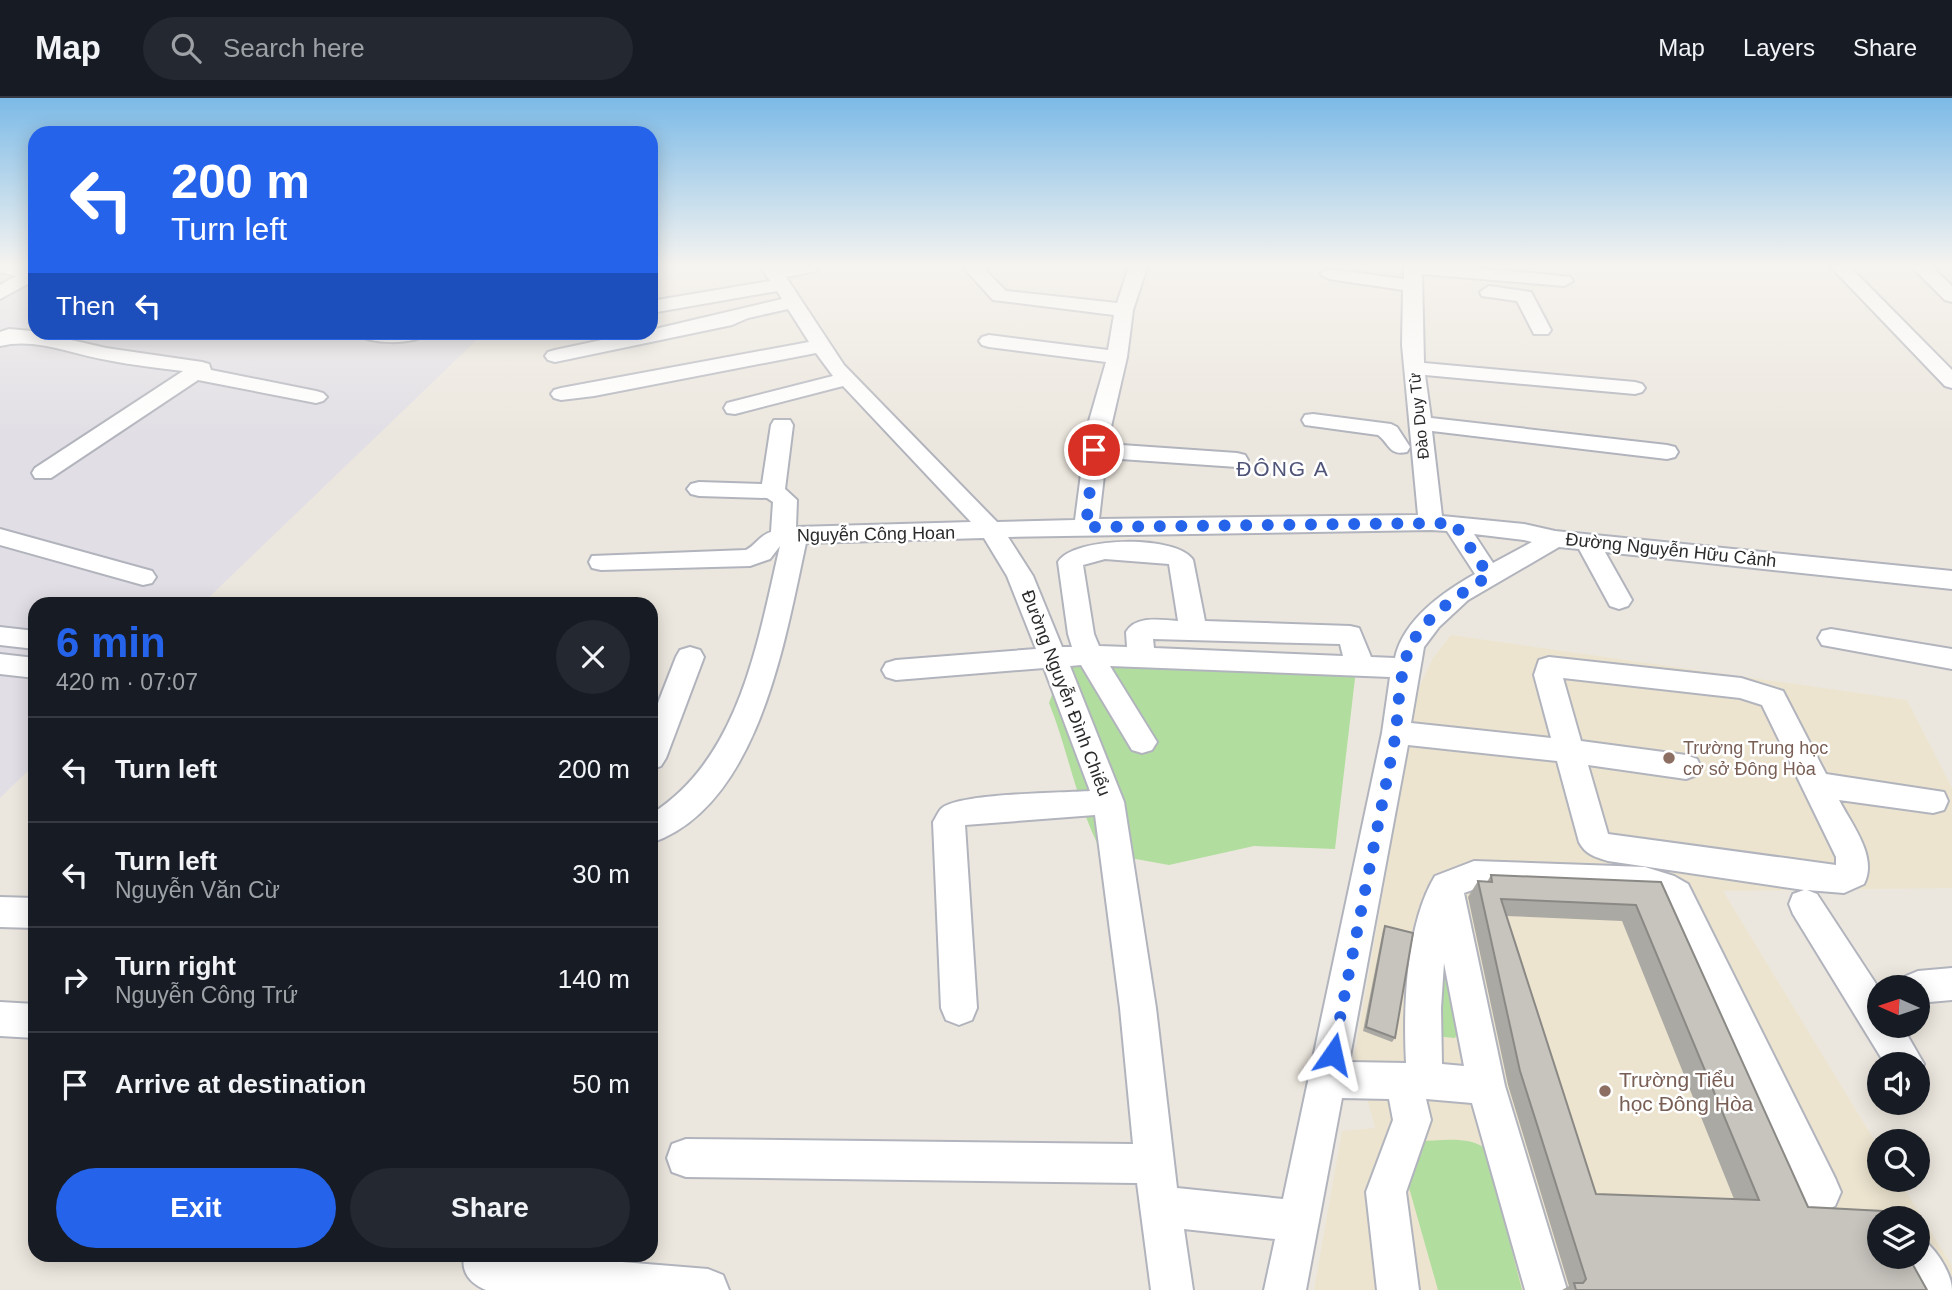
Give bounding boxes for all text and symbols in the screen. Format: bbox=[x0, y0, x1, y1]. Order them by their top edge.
search box bbox=[143, 17, 633, 80]
text: Map bbox=[35, 29, 101, 66]
icon: search bbox=[167, 29, 205, 67]
text: Search here bbox=[223, 33, 365, 63]
text: Map bbox=[1658, 34, 1705, 61]
text: Layers bbox=[1743, 34, 1815, 61]
text: Share bbox=[1853, 34, 1917, 61]
icon: left bbox=[56, 154, 147, 245]
text: 200 m bbox=[171, 154, 310, 208]
text: Turn left bbox=[171, 211, 287, 247]
icon: left bbox=[129, 287, 167, 325]
text: Then bbox=[56, 291, 115, 321]
street label: Đào Duy Từ bbox=[1406, 372, 1432, 460]
pin bbox=[1064, 420, 1124, 480]
icon: arrive bbox=[1075, 431, 1113, 469]
district label: ĐÔNG A bbox=[1236, 457, 1330, 480]
street label: Nguyễn Công Hoan bbox=[797, 522, 955, 545]
street label: Đường Nguyễn Hữu Cảnh bbox=[1565, 528, 1778, 571]
street label: Đường Nguyễn Đình Chiểu bbox=[1017, 587, 1116, 799]
text: 6 min bbox=[56, 619, 166, 666]
button: close bbox=[556, 620, 630, 694]
text: 420 m · 07:07 bbox=[56, 669, 198, 695]
place label: Trường Trung học cơ sở Đông Hòa bbox=[1683, 738, 1828, 779]
marker: Trường Trung học cơ sở Đông Hòa bbox=[1661, 750, 1677, 766]
icon: left bbox=[56, 751, 94, 789]
text: Turn left bbox=[115, 754, 217, 784]
text: 200 m bbox=[558, 754, 630, 784]
text: Turn left bbox=[115, 846, 217, 876]
icon: left bbox=[56, 856, 94, 894]
text: 30 m bbox=[572, 859, 630, 889]
text: Nguyễn Văn Cừ bbox=[115, 877, 280, 903]
text: Turn right bbox=[115, 951, 236, 981]
icon: right bbox=[56, 961, 94, 999]
text: 140 m bbox=[558, 964, 630, 994]
north arrow bbox=[1867, 975, 1930, 1038]
map controls bbox=[1867, 975, 1930, 1269]
text: Nguyễn Công Trứ bbox=[115, 982, 298, 1008]
position arrow bbox=[1296, 1017, 1370, 1091]
button: sound bbox=[1867, 1052, 1930, 1115]
icon: arrive bbox=[56, 1066, 94, 1104]
place label: Trường Tiểu học Đông Hòa bbox=[1619, 1068, 1754, 1115]
text: Arrive at destination bbox=[115, 1069, 366, 1099]
text: 50 m bbox=[572, 1069, 630, 1099]
marker: Trường Tiểu học Đông Hòa bbox=[1597, 1083, 1613, 1099]
button: search bbox=[1867, 1129, 1930, 1192]
button: Exit bbox=[56, 1168, 336, 1248]
button: Share bbox=[350, 1168, 630, 1248]
button: layers bbox=[1867, 1206, 1930, 1269]

